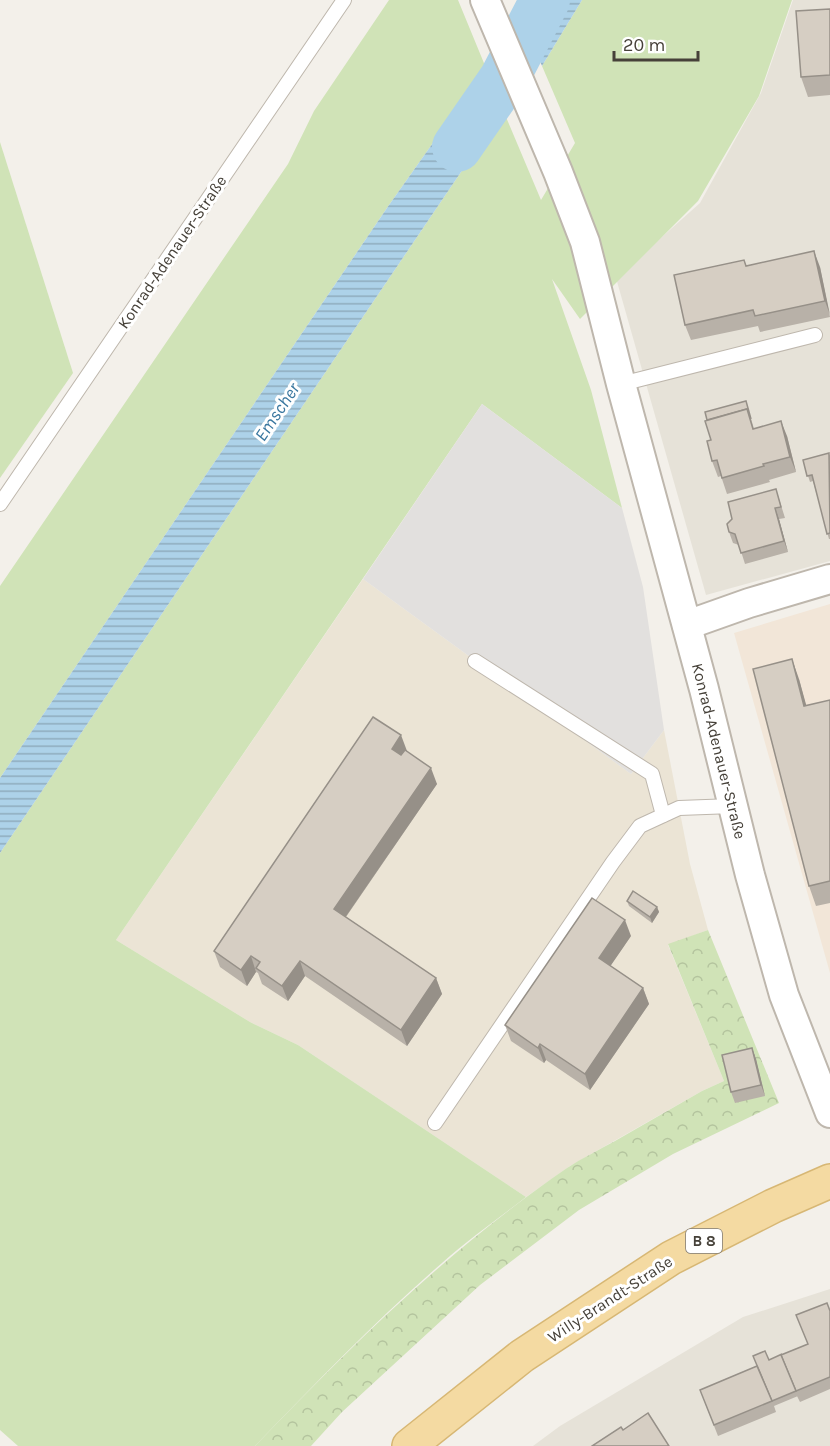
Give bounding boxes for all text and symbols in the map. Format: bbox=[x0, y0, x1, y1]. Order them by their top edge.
scale bar bbox=[614, 24, 698, 62]
text: 20 m bbox=[623, 34, 665, 56]
street label: Konrad-Adenauer-Straße bbox=[114, 172, 230, 332]
water label: Emscher bbox=[250, 378, 305, 445]
street label: Konrad-Adenauer-Straße bbox=[688, 661, 750, 841]
road number: B 8 bbox=[686, 1229, 722, 1253]
street label: Willy-Brandt-Straße bbox=[544, 1252, 676, 1346]

